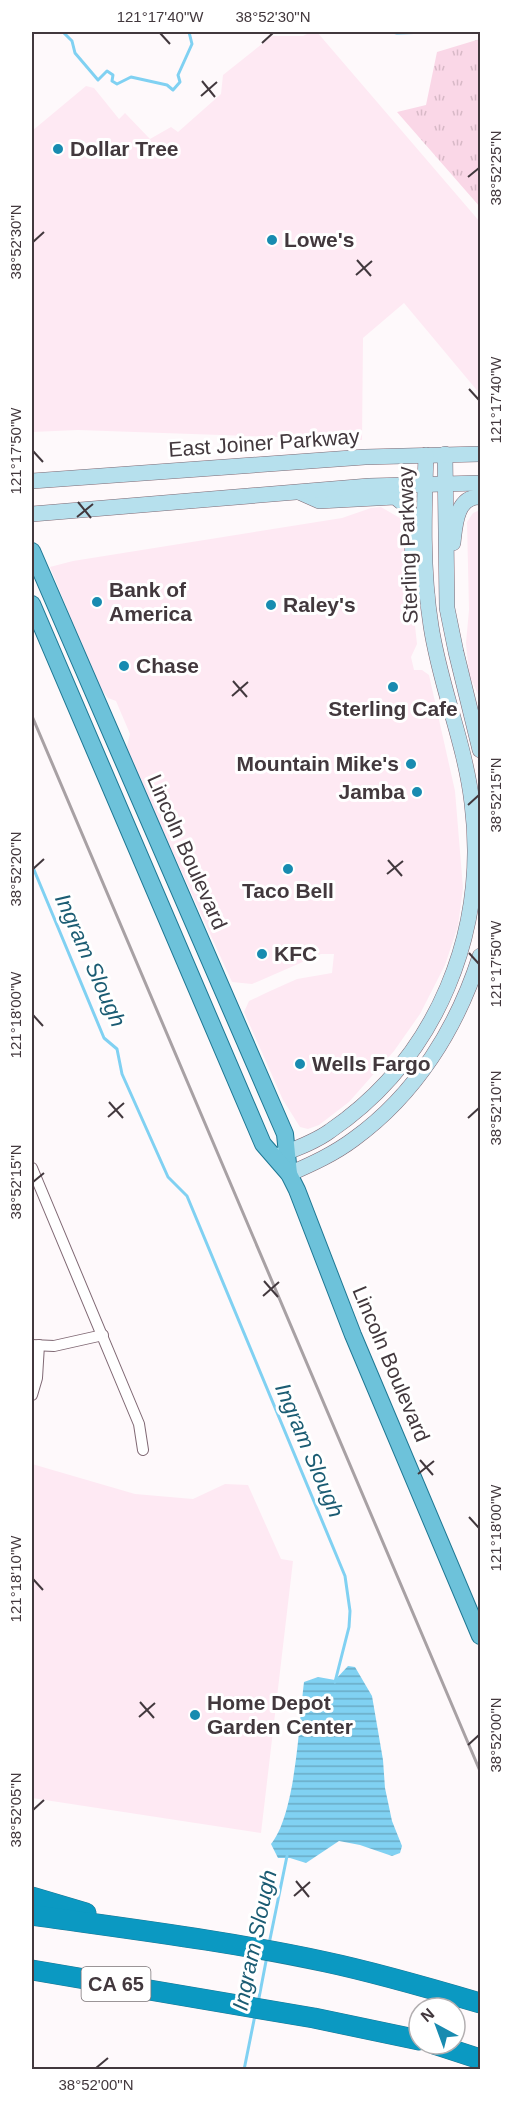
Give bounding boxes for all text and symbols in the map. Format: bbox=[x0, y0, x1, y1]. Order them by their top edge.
text: 121°17'40"W bbox=[117, 8, 204, 25]
text: 38°52'30"N bbox=[235, 8, 311, 25]
text: 38°52'25"N bbox=[487, 130, 504, 206]
place label: Dollar Tree bbox=[70, 137, 179, 160]
marker: Dollar Tree bbox=[51, 142, 65, 156]
text: 38°52'30"N bbox=[7, 204, 24, 280]
place label: Lowe's bbox=[284, 228, 354, 251]
marker: Lowe's bbox=[265, 233, 279, 247]
text: 121°17'40"W bbox=[487, 356, 504, 443]
text: 121°17'50"W bbox=[7, 407, 24, 494]
street label: East Joiner Parkway bbox=[168, 424, 361, 461]
street label: Sterling Parkway bbox=[393, 465, 422, 624]
place label: Bank of America bbox=[109, 578, 192, 625]
place label: Raley's bbox=[283, 593, 356, 616]
marker: Bank of America bbox=[90, 595, 104, 609]
marker: Raley's bbox=[264, 598, 278, 612]
place label: Chase bbox=[136, 654, 199, 677]
marker: Chase bbox=[117, 659, 131, 673]
marker: Sterling Cafe bbox=[386, 680, 400, 694]
place label: Sterling Cafe bbox=[328, 697, 458, 720]
place label: Mountain Mike's bbox=[236, 752, 399, 775]
marker: Mountain Mike's bbox=[404, 757, 418, 771]
text: 38°52'15"N bbox=[487, 757, 504, 833]
street label: Lincoln Boulevard bbox=[143, 771, 232, 933]
place label: Jamba bbox=[338, 780, 405, 803]
marker: Jamba bbox=[410, 785, 424, 799]
text: 38°52'20"N bbox=[7, 831, 24, 907]
marker: Taco Bell bbox=[281, 862, 295, 876]
place label: Taco Bell bbox=[242, 879, 334, 902]
water label: Ingram Slough bbox=[50, 890, 131, 1031]
text: 121°17'50"W bbox=[487, 920, 504, 1007]
place label: KFC bbox=[274, 942, 317, 965]
marker: KFC bbox=[255, 947, 269, 961]
text: 121°18'00"W bbox=[7, 971, 24, 1058]
place label: Wells Fargo bbox=[312, 1052, 431, 1075]
marker: Wells Fargo bbox=[293, 1057, 307, 1071]
text: 38°52'10"N bbox=[487, 1070, 504, 1146]
text: 38°52'15"N bbox=[7, 1144, 24, 1220]
street label: Lincoln Boulevard bbox=[348, 1282, 435, 1445]
water label: Ingram Slough bbox=[270, 1379, 349, 1521]
text: 121°18'00"W bbox=[487, 1484, 504, 1571]
text: 121°18'10"W bbox=[7, 1535, 24, 1622]
place label: Home Depot Garden Center bbox=[207, 1691, 353, 1738]
text: 38°52'00"N bbox=[487, 1697, 504, 1773]
marker: Home Depot Garden Center bbox=[188, 1708, 202, 1722]
text: 38°52'05"N bbox=[7, 1772, 24, 1848]
water label: Ingram Slough bbox=[227, 1868, 282, 2013]
road number: CA 65 bbox=[82, 1967, 150, 2001]
north arrow bbox=[407, 1996, 467, 2056]
text: N bbox=[418, 2005, 437, 2025]
text: 38°52'00"N bbox=[58, 2076, 134, 2093]

